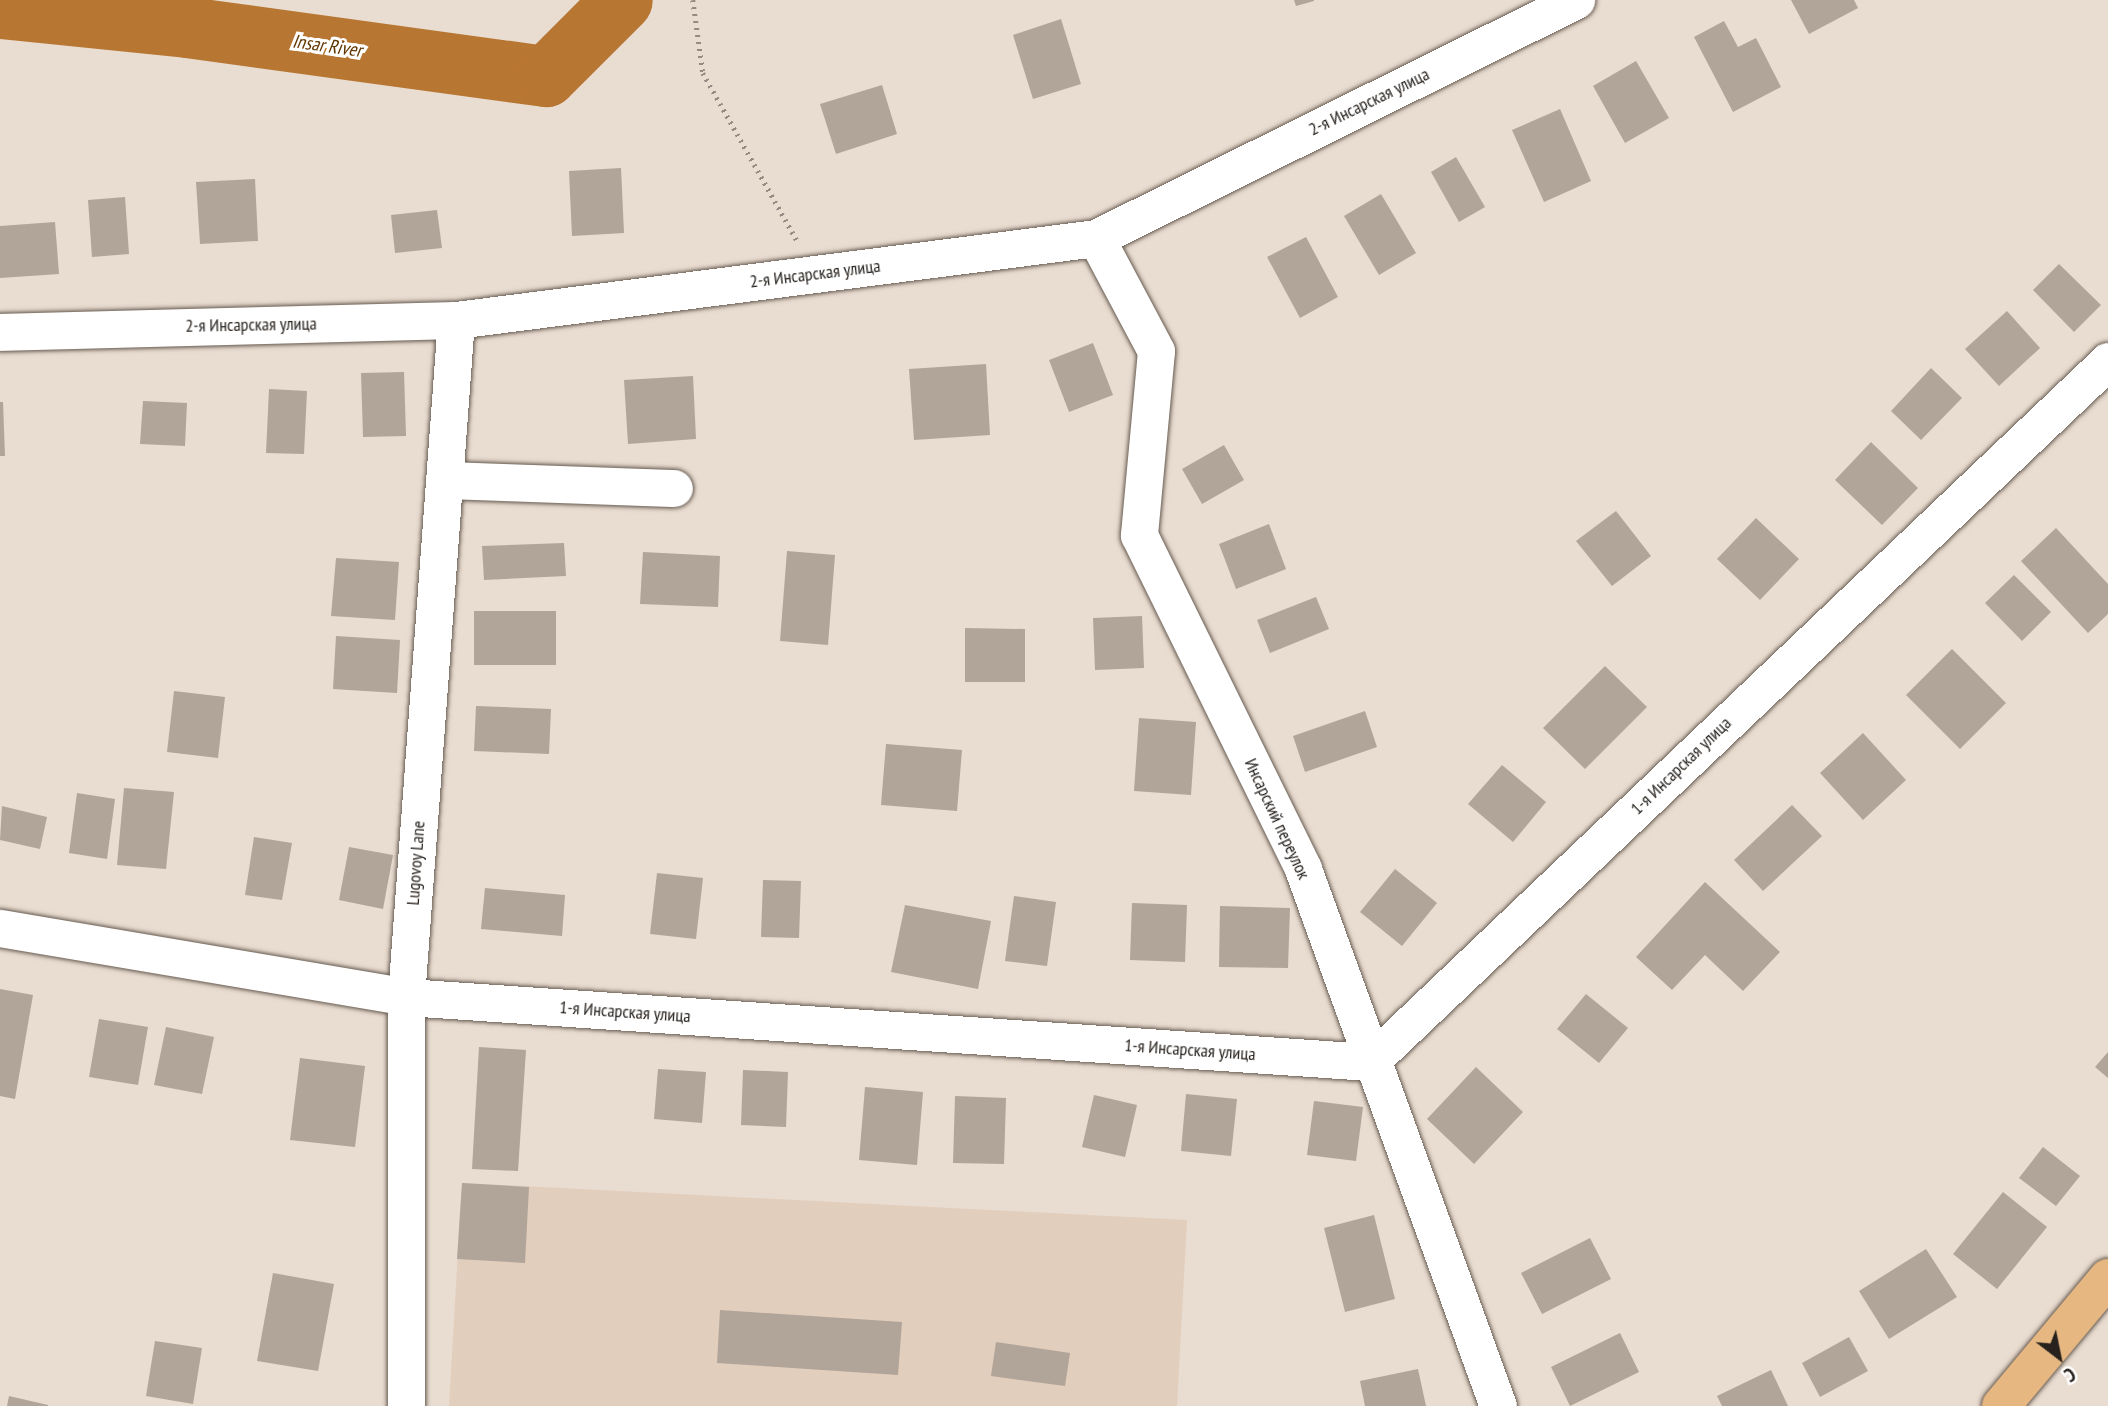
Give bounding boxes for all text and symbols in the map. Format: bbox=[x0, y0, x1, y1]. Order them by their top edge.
water label: Insar River bbox=[291, 30, 363, 62]
street label: 2-я Инсарская улица bbox=[1305, 63, 1433, 141]
street label: 2-я Инсарская улица bbox=[748, 255, 882, 293]
street label: 2-я Инсарская улица bbox=[185, 313, 317, 337]
street label: 1-я Инсарская улица bbox=[1626, 713, 1736, 819]
street label: Инсарский переулок bbox=[1240, 755, 1314, 883]
street label: Lugovoy Lane bbox=[402, 820, 430, 906]
street label: 1-я Инсарская улица bbox=[559, 997, 691, 1027]
street label: 1-я Инсарская улица bbox=[1124, 1035, 1256, 1065]
north arrow bbox=[2024, 1322, 2094, 1392]
text: С bbox=[2060, 1362, 2080, 1387]

